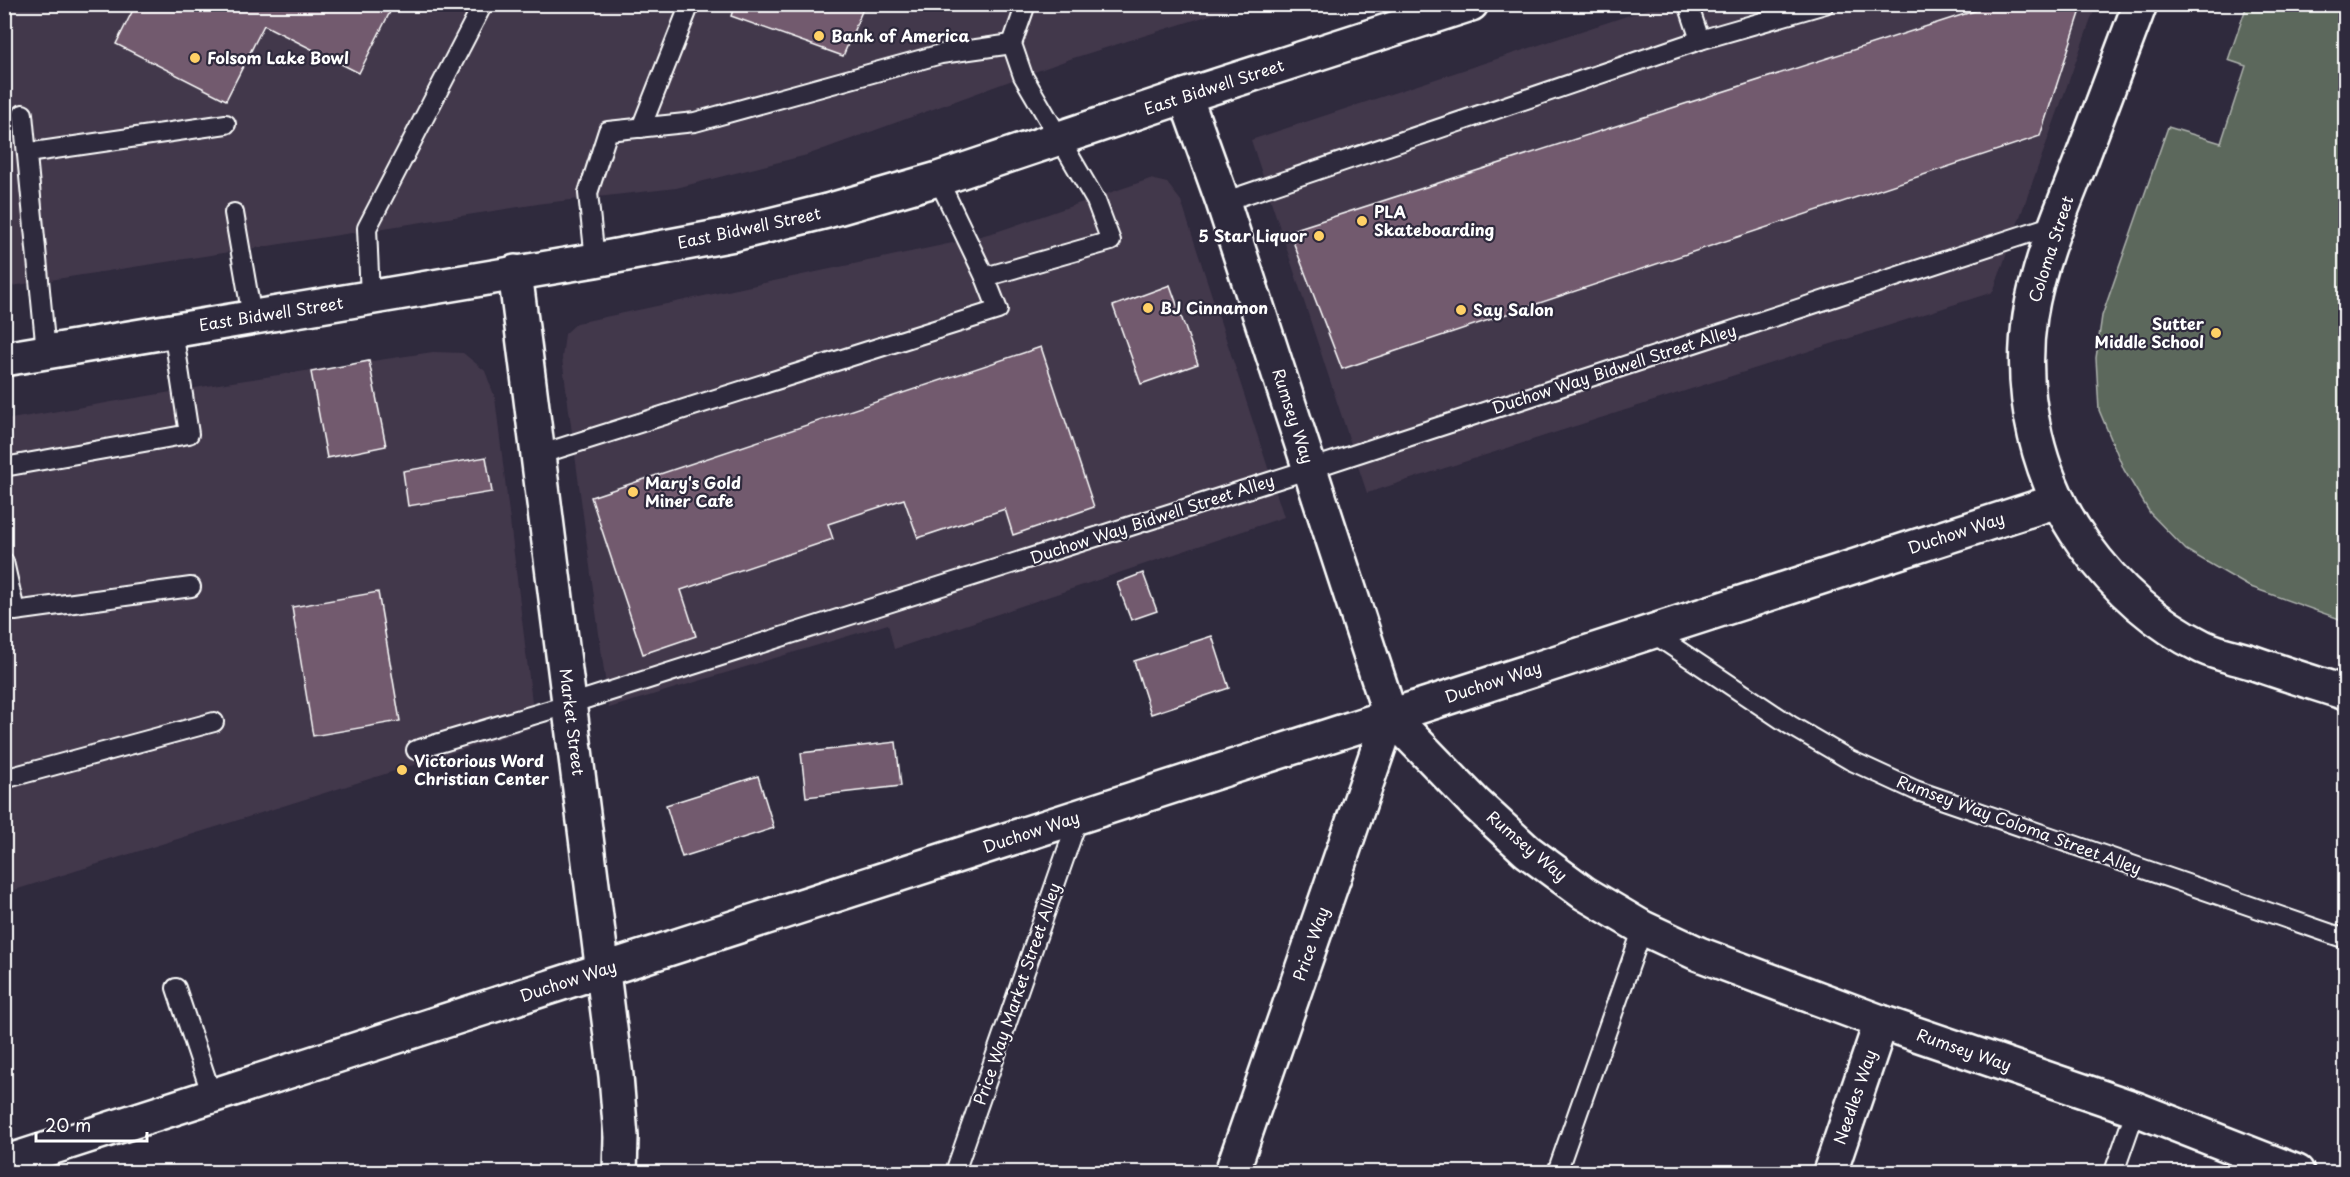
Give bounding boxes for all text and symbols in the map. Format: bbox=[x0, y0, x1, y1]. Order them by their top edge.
place label: Bank of America bbox=[831, 23, 970, 47]
marker: Bank of America bbox=[812, 29, 826, 43]
place label: Folsom Lake Bowl bbox=[207, 45, 349, 69]
marker: Folsom Lake Bowl bbox=[188, 51, 202, 65]
street label: East Bidwell Street bbox=[1141, 52, 1287, 120]
street label: Coloma Street bbox=[2022, 192, 2079, 305]
place label: PLA Skateboarding bbox=[1374, 199, 1495, 241]
street label: East Bidwell Street bbox=[675, 200, 823, 254]
marker: PLA Skateboarding bbox=[1355, 214, 1369, 228]
place label: 5 Star Liquor bbox=[1198, 223, 1308, 247]
marker: 5 Star Liquor bbox=[1312, 229, 1326, 243]
street label: East Bidwell Street bbox=[197, 290, 345, 336]
place label: BJ Cinnamon bbox=[1160, 295, 1268, 319]
place label: Say Salon bbox=[1473, 297, 1554, 321]
marker: BJ Cinnamon bbox=[1141, 301, 1155, 315]
marker: Say Salon bbox=[1454, 303, 1468, 317]
place label: Sutter Middle School bbox=[2094, 311, 2205, 353]
street label: Duchow Way Bidwell Street Alley bbox=[1488, 317, 1739, 419]
marker: Sutter Middle School bbox=[2209, 326, 2223, 340]
street label: Rumsey Way bbox=[1267, 365, 1321, 466]
street label: Duchow Way Bidwell Street Alley bbox=[1026, 467, 1277, 569]
place label: Mary's Gold Miner Cafe bbox=[645, 470, 741, 512]
marker: Mary's Gold Miner Cafe bbox=[626, 485, 640, 499]
street label: Duchow Way bbox=[1904, 505, 2007, 559]
street label: Duchow Way bbox=[1441, 654, 1544, 708]
street label: Market Street bbox=[555, 667, 592, 777]
place label: Victorious Word Christian Center bbox=[414, 748, 550, 790]
marker: Victorious Word Christian Center bbox=[395, 763, 409, 777]
street label: Rumsey Way Coloma Street Alley bbox=[1893, 768, 2145, 880]
street label: Duchow Way bbox=[979, 804, 1082, 858]
street label: Rumsey Way bbox=[1482, 804, 1573, 886]
street label: Price Way Market Street Alley bbox=[967, 879, 1065, 1108]
street label: Price Way bbox=[1286, 903, 1334, 984]
street label: Duchow Way bbox=[516, 953, 619, 1007]
street label: Rumsey Way bbox=[1914, 1022, 2015, 1077]
street label: Needles Way bbox=[1827, 1046, 1882, 1147]
scale bar bbox=[36, 1105, 147, 1143]
text: 20 m bbox=[45, 1111, 91, 1138]

